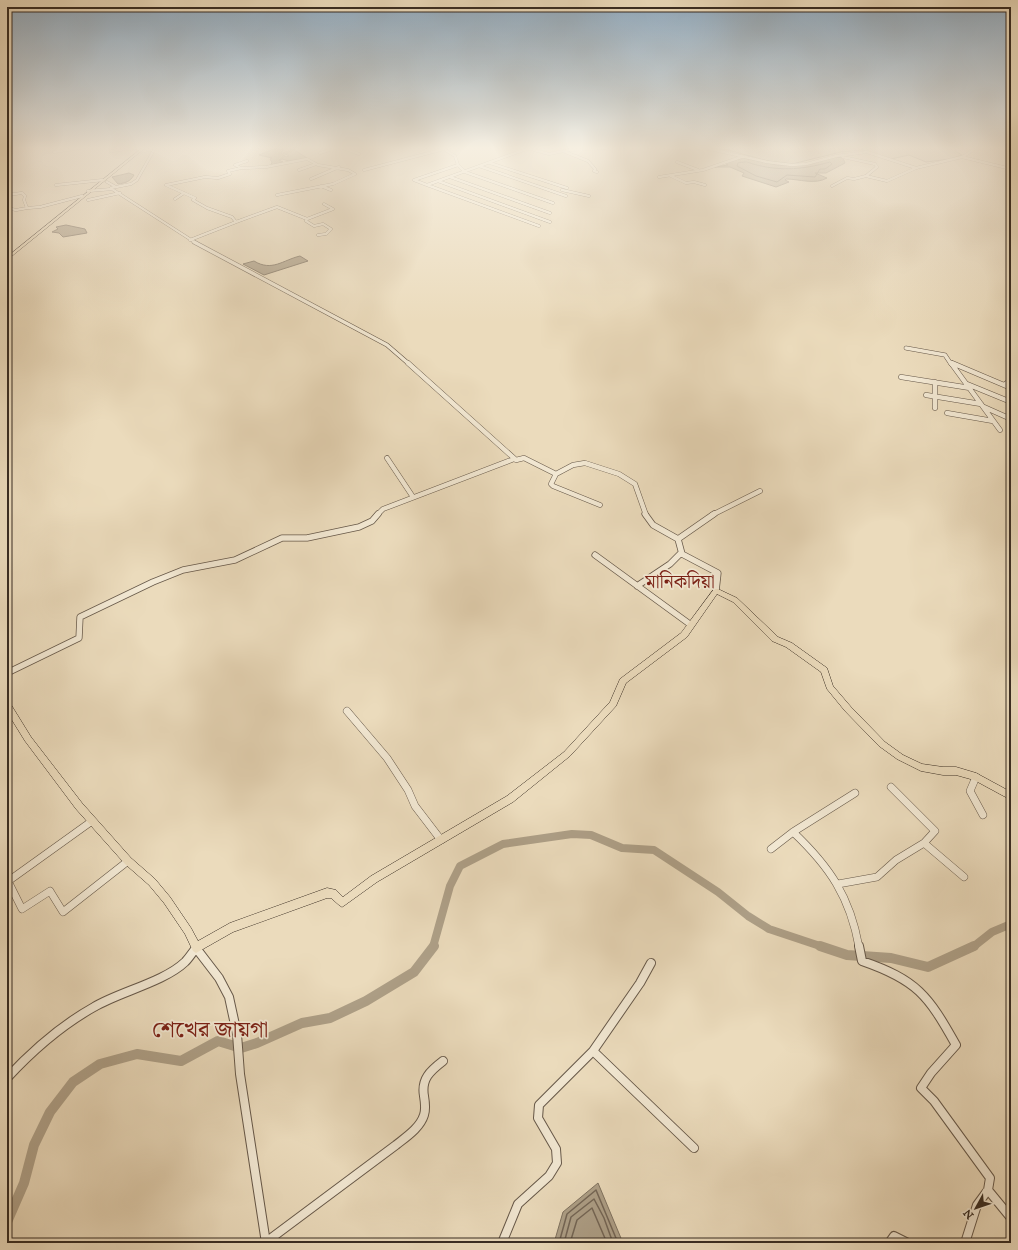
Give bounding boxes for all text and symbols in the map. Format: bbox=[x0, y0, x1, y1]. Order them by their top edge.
district label: মানিকদিয়া bbox=[644, 570, 715, 594]
district label: শেখের জায়গা bbox=[152, 1016, 268, 1045]
north arrow bbox=[956, 1188, 996, 1228]
text: N bbox=[961, 1206, 977, 1222]

